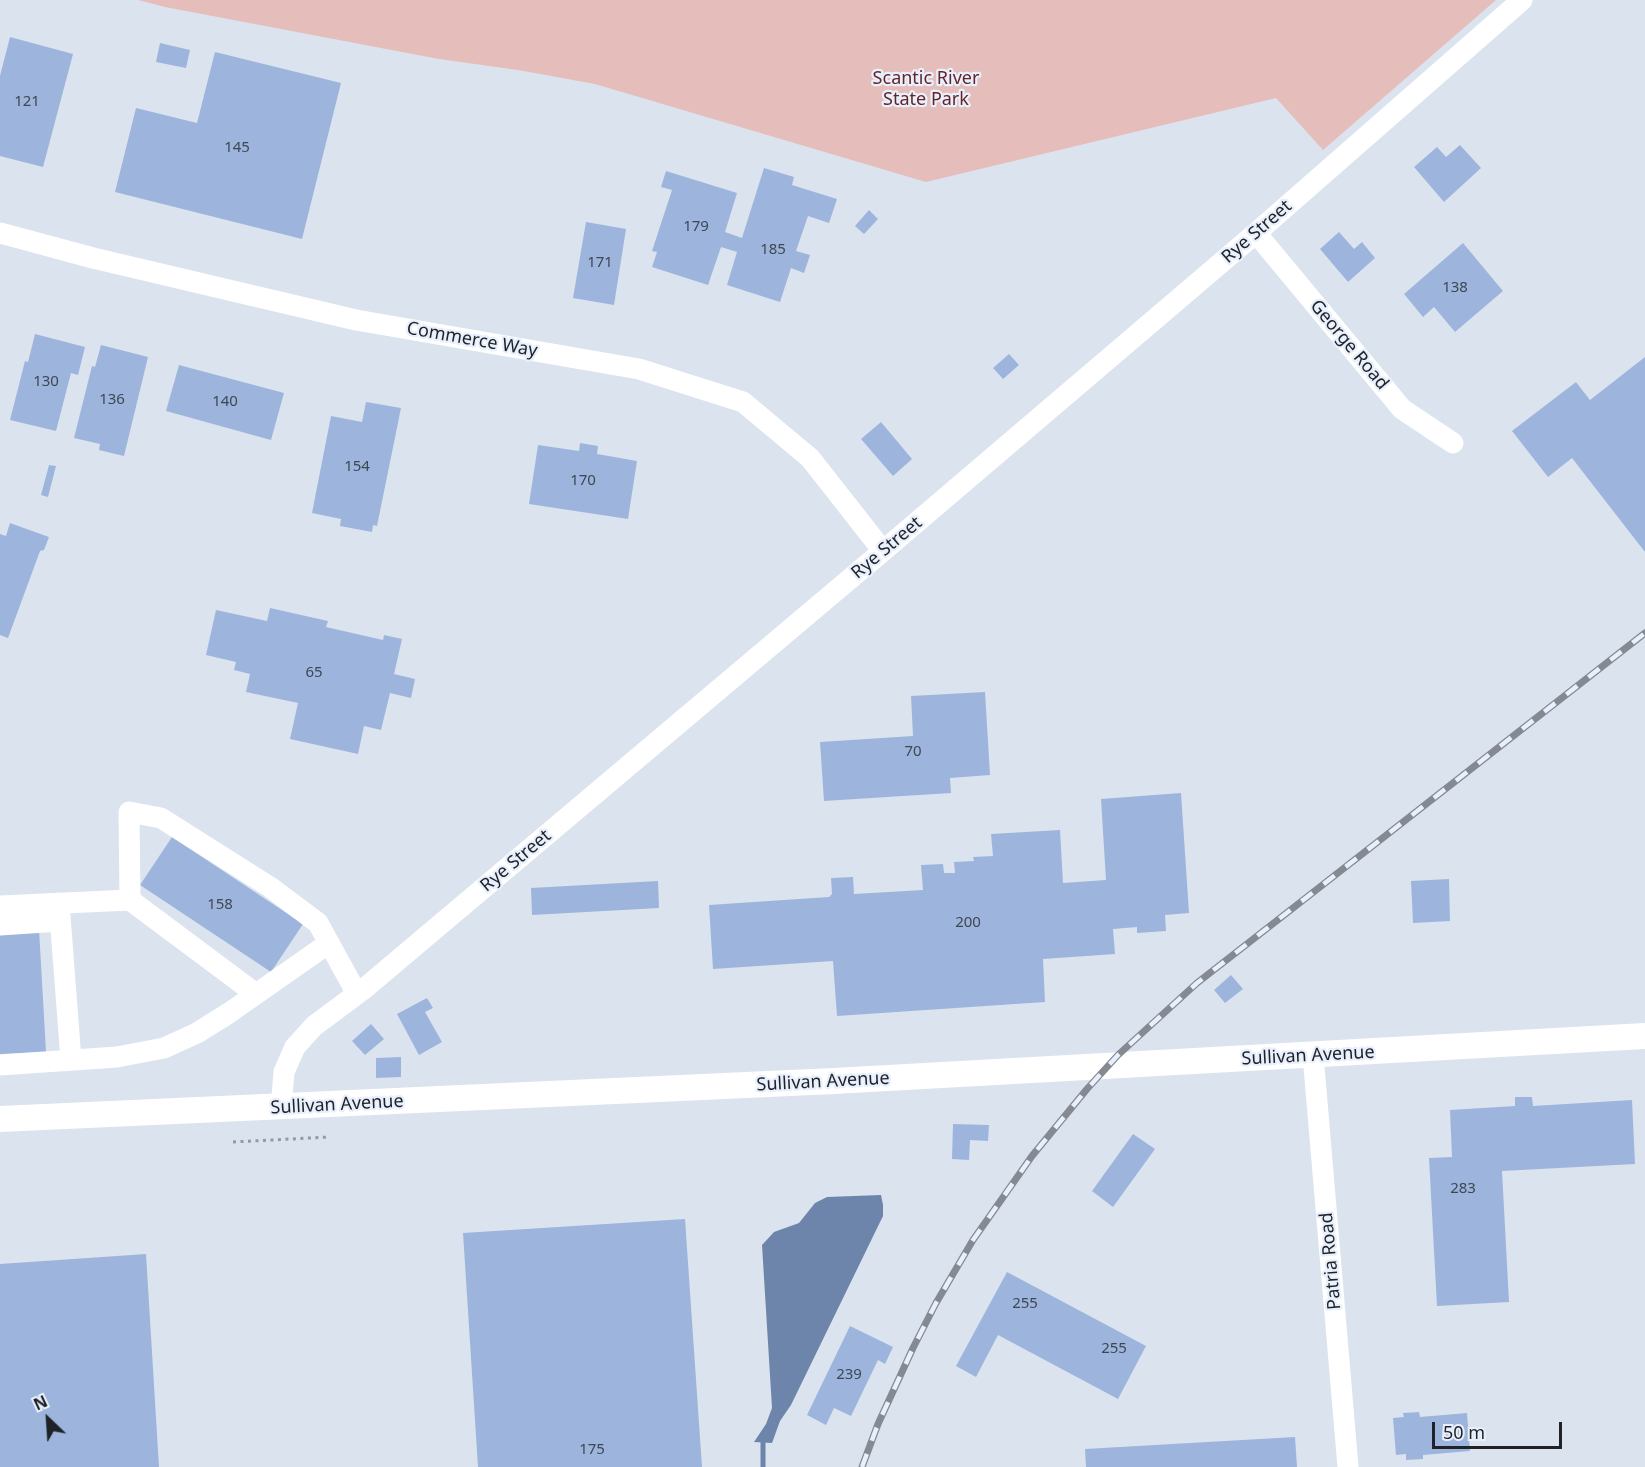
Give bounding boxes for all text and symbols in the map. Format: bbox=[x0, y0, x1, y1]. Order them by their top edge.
park label: Scantic River State Park bbox=[873, 68, 979, 110]
house number: 121 bbox=[14, 93, 40, 111]
house number: 145 bbox=[224, 139, 250, 157]
street label: Rye Street bbox=[1218, 196, 1296, 268]
house number: 179 bbox=[683, 218, 709, 236]
house number: 185 bbox=[760, 241, 786, 259]
house number: 171 bbox=[587, 254, 613, 272]
house number: 138 bbox=[1442, 279, 1468, 297]
street label: George Road bbox=[1305, 296, 1393, 394]
street label: Commerce Way bbox=[405, 318, 539, 362]
house number: 130 bbox=[33, 373, 59, 391]
house number: 136 bbox=[99, 391, 125, 409]
house number: 140 bbox=[212, 393, 238, 411]
house number: 154 bbox=[344, 458, 370, 476]
house number: 170 bbox=[570, 472, 596, 490]
street label: Rye Street bbox=[847, 512, 927, 584]
house number: 65 bbox=[305, 664, 323, 682]
house number: 70 bbox=[904, 743, 922, 761]
street label: Rye Street bbox=[476, 825, 556, 897]
house number: 158 bbox=[207, 896, 233, 914]
house number: 200 bbox=[955, 914, 981, 932]
street label: Sullivan Avenue bbox=[1241, 1042, 1375, 1070]
street label: Sullivan Avenue bbox=[756, 1068, 890, 1096]
street label: Sullivan Avenue bbox=[270, 1091, 404, 1119]
house number: 283 bbox=[1450, 1180, 1476, 1198]
street label: Patria Road bbox=[1316, 1211, 1346, 1311]
house number: 255 bbox=[1012, 1295, 1038, 1313]
house number: 255 bbox=[1101, 1340, 1127, 1358]
house number: 239 bbox=[836, 1366, 862, 1384]
north arrow bbox=[18, 1389, 78, 1449]
text: N bbox=[30, 1390, 51, 1415]
scale bar bbox=[1435, 1410, 1566, 1448]
text: 50 m bbox=[1443, 1420, 1485, 1444]
house number: 175 bbox=[579, 1441, 605, 1459]

